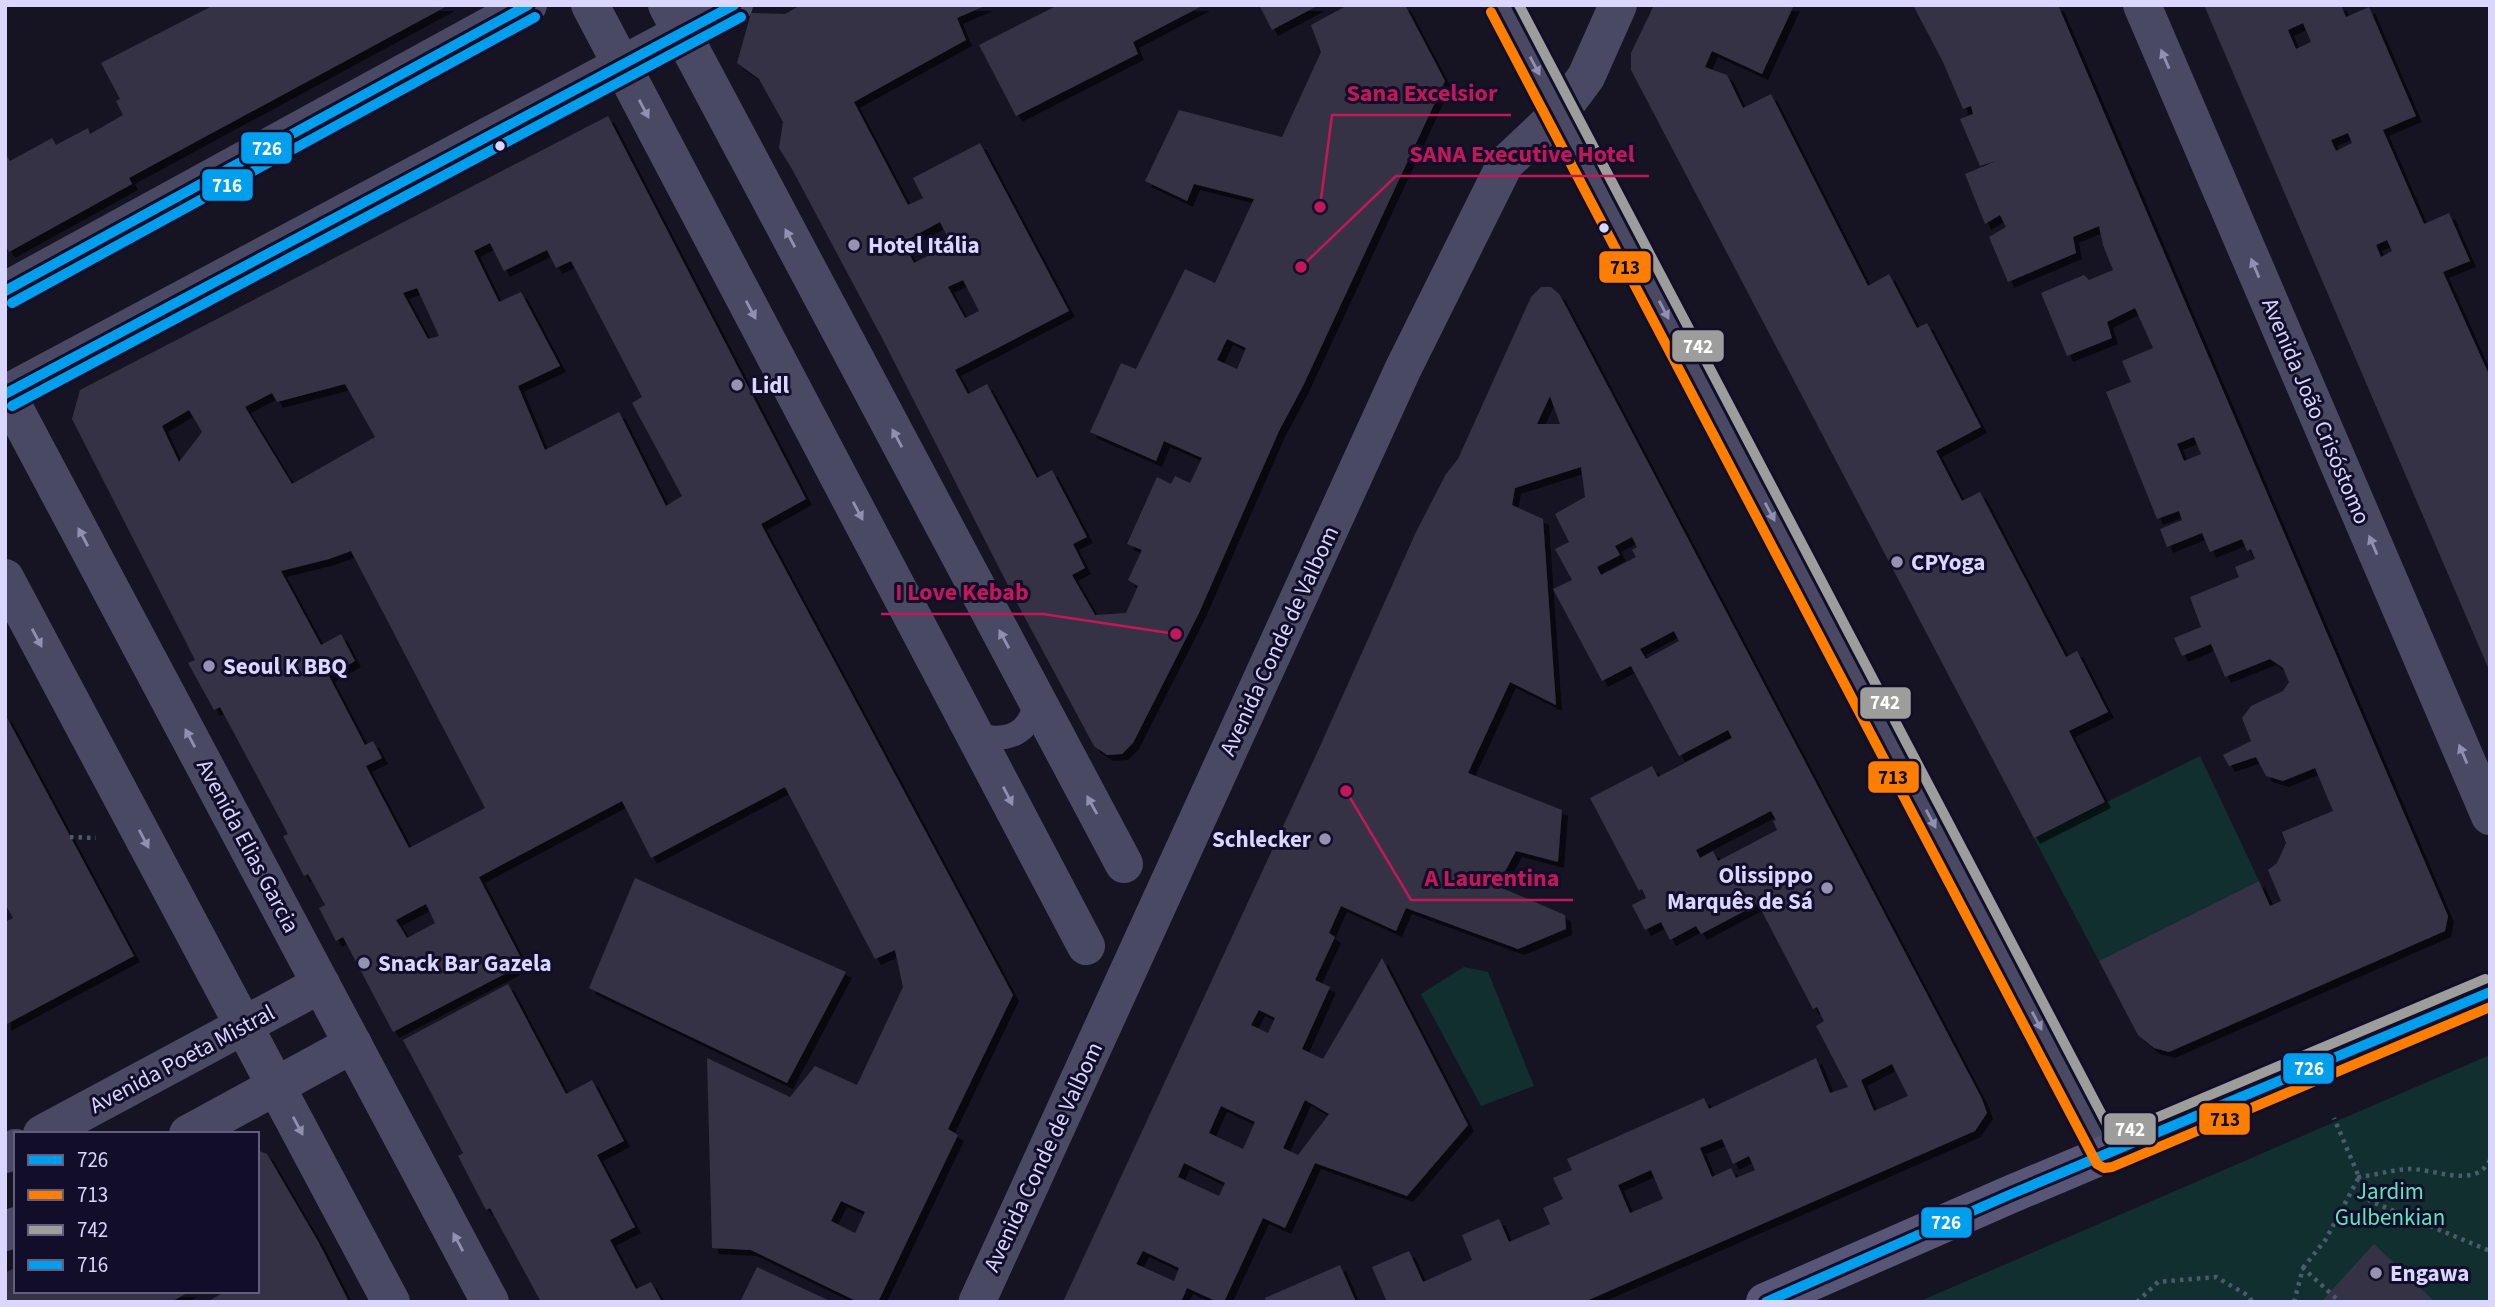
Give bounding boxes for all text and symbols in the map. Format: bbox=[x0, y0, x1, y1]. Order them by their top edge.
one-way arrow bbox=[2159, 49, 2171, 69]
one-way arrow bbox=[1529, 56, 1541, 75]
callout: Sana Excelsior bbox=[1332, 70, 1511, 115]
text: Sana Excelsior bbox=[1347, 76, 1498, 111]
one-way arrow bbox=[639, 99, 650, 119]
line badge: 726 bbox=[240, 131, 293, 165]
callout: SANA Executive Hotel bbox=[1396, 131, 1649, 176]
text: 726 bbox=[252, 136, 282, 163]
text: SANA Executive Hotel bbox=[1410, 137, 1635, 172]
unlabelled marker bbox=[493, 139, 507, 153]
line badge: 716 bbox=[201, 168, 254, 202]
text: 716 bbox=[212, 173, 242, 200]
unlabelled marker bbox=[1597, 221, 1611, 235]
one-way arrow bbox=[785, 227, 797, 247]
place label: Hotel Itália bbox=[868, 229, 980, 262]
marker: Hotel Itália bbox=[846, 237, 862, 253]
line badge: 713 bbox=[1598, 250, 1652, 284]
text: 713 bbox=[1610, 255, 1640, 282]
one-way arrow bbox=[2249, 257, 2260, 278]
street label: Avenida João Crisóstomo bbox=[2253, 293, 2379, 529]
one-way arrow bbox=[745, 300, 757, 320]
one-way arrow bbox=[1658, 300, 1669, 320]
line badge: 742 bbox=[1671, 329, 1725, 363]
text: 742 bbox=[1683, 334, 1713, 361]
place label: Lidl bbox=[751, 369, 789, 402]
marker: Lidl bbox=[729, 377, 745, 393]
one-way arrow bbox=[892, 428, 904, 448]
one-way arrow bbox=[852, 501, 863, 521]
one-way arrow bbox=[1763, 502, 1775, 522]
street label: Avenida Conde de Valbom bbox=[1211, 521, 1347, 761]
one-way arrow bbox=[77, 528, 89, 547]
one-way arrow bbox=[2367, 534, 2378, 555]
place label: CPYoga bbox=[1911, 546, 1985, 579]
marker: CPYoga bbox=[1889, 554, 1905, 570]
callout: I Love Kebab bbox=[881, 569, 1043, 614]
text: I Love Kebab bbox=[895, 575, 1029, 610]
one-way arrow bbox=[32, 628, 43, 648]
one-way arrow bbox=[999, 629, 1010, 649]
place label: Seoul K BBQ bbox=[223, 650, 347, 683]
marker: Seoul K BBQ bbox=[201, 658, 217, 674]
line badge: 742 bbox=[1859, 686, 1912, 720]
text: 742 bbox=[1870, 690, 1900, 717]
one-way arrow bbox=[184, 728, 196, 748]
one-way arrow bbox=[2457, 743, 2468, 764]
street label: Avenida Elias Garcia bbox=[188, 753, 308, 939]
line badge: 713 bbox=[1867, 760, 1920, 794]
text: 713 bbox=[1878, 765, 1908, 792]
one-way arrow bbox=[1001, 786, 1013, 806]
one-way arrow bbox=[1086, 794, 1098, 814]
one-way arrow bbox=[1925, 809, 1937, 829]
place label: Schlecker bbox=[1212, 823, 1312, 856]
one-way arrow bbox=[139, 829, 150, 849]
marker: Schlecker bbox=[1317, 831, 1333, 847]
callout: A Laurentina bbox=[1411, 855, 1573, 900]
place label: Olissippo Marquês de Sá bbox=[1667, 859, 1813, 918]
text: A Laurentina bbox=[1424, 861, 1559, 896]
marker: Olissippo Marquês de Sá bbox=[1819, 880, 1835, 896]
place label: Snack Bar Gazela bbox=[378, 947, 552, 980]
marker: Snack Bar Gazela bbox=[356, 955, 372, 971]
street label: Avenida Poeta Mistral bbox=[84, 996, 280, 1122]
one-way arrow bbox=[2030, 1011, 2042, 1031]
street label: Avenida Conde de Valbom bbox=[975, 1037, 1111, 1277]
line badge: 726 bbox=[2282, 1052, 2335, 1085]
text: 726 bbox=[2294, 1056, 2324, 1083]
line badge: 713 bbox=[2198, 1102, 2251, 1136]
text: 713 bbox=[2210, 1107, 2240, 1134]
line badge: 742 bbox=[2103, 1112, 2157, 1146]
one-way arrow bbox=[292, 1116, 303, 1136]
text: 742 bbox=[2115, 1117, 2145, 1144]
legend bbox=[14, 1132, 259, 1293]
text: 726 bbox=[77, 1145, 108, 1175]
park label: Jardim Gulbenkian bbox=[2335, 1175, 2445, 1234]
text: 713 bbox=[77, 1180, 108, 1210]
line badge: 726 bbox=[1920, 1206, 1973, 1239]
text: 726 bbox=[1931, 1210, 1961, 1237]
text: 742 bbox=[77, 1215, 108, 1245]
one-way arrow bbox=[453, 1231, 465, 1251]
text: 716 bbox=[77, 1250, 108, 1280]
place label: Engawa bbox=[2390, 1257, 2469, 1290]
marker: Engawa bbox=[2368, 1265, 2384, 1281]

